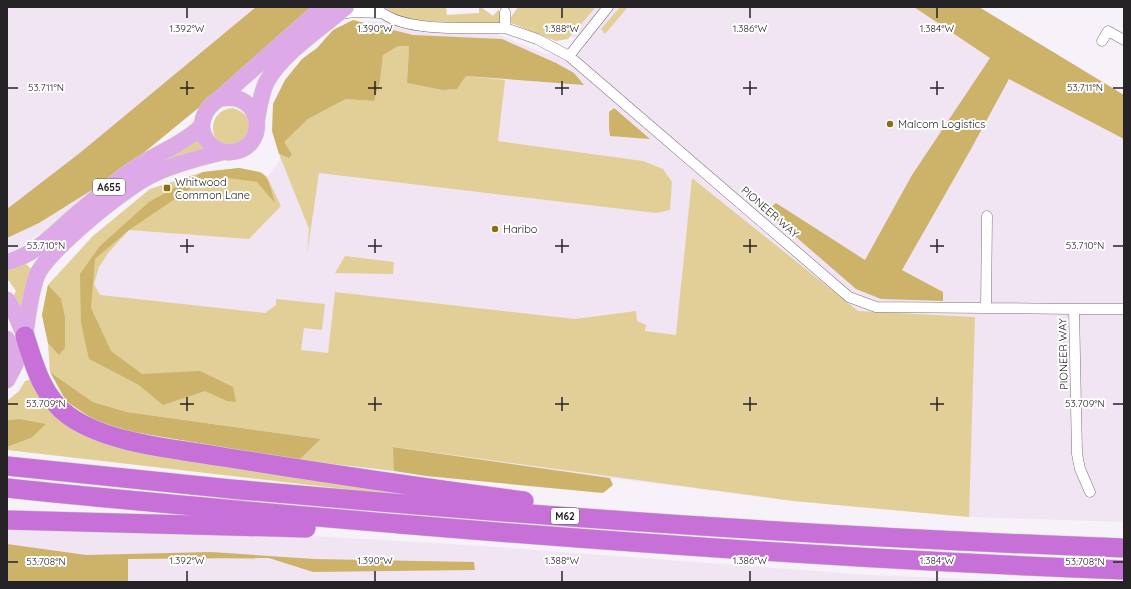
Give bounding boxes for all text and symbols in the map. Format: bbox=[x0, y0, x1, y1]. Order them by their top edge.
text: 1.392°W bbox=[170, 22, 205, 35]
text: 1.390°W bbox=[357, 22, 393, 35]
text: 1.388°W bbox=[545, 22, 580, 35]
text: 1.386°W bbox=[733, 22, 768, 35]
text: 1.384°W bbox=[920, 22, 955, 35]
text: 53.711°N bbox=[28, 81, 64, 94]
text: 53.711°N bbox=[1067, 81, 1103, 94]
place label: Malcom Logistics bbox=[898, 117, 985, 131]
marker: Malcom Logistics bbox=[885, 119, 895, 129]
place label: Whitwood Common Lane bbox=[175, 175, 250, 202]
road number: A655 bbox=[93, 179, 125, 195]
marker: Whitwood Common Lane bbox=[162, 183, 172, 193]
street label: PIONEER WAY bbox=[738, 183, 802, 241]
place label: Haribo bbox=[503, 222, 538, 236]
marker: Haribo bbox=[490, 224, 500, 234]
text: 53.710°N bbox=[27, 239, 65, 252]
text: 53.710°N bbox=[1066, 239, 1104, 252]
street label: PIONEER WAY bbox=[1055, 318, 1071, 390]
text: 53.709°N bbox=[26, 397, 66, 410]
text: 53.709°N bbox=[1065, 397, 1105, 410]
road number: M62 bbox=[551, 508, 579, 524]
text: 1.392°W bbox=[170, 554, 205, 567]
text: 1.390°W bbox=[357, 554, 393, 567]
text: 1.388°W bbox=[545, 554, 580, 567]
text: 1.386°W bbox=[733, 554, 768, 567]
text: 1.384°W bbox=[920, 554, 955, 567]
text: 53.708°N bbox=[26, 555, 66, 568]
text: 53.708°N bbox=[1065, 555, 1105, 568]

